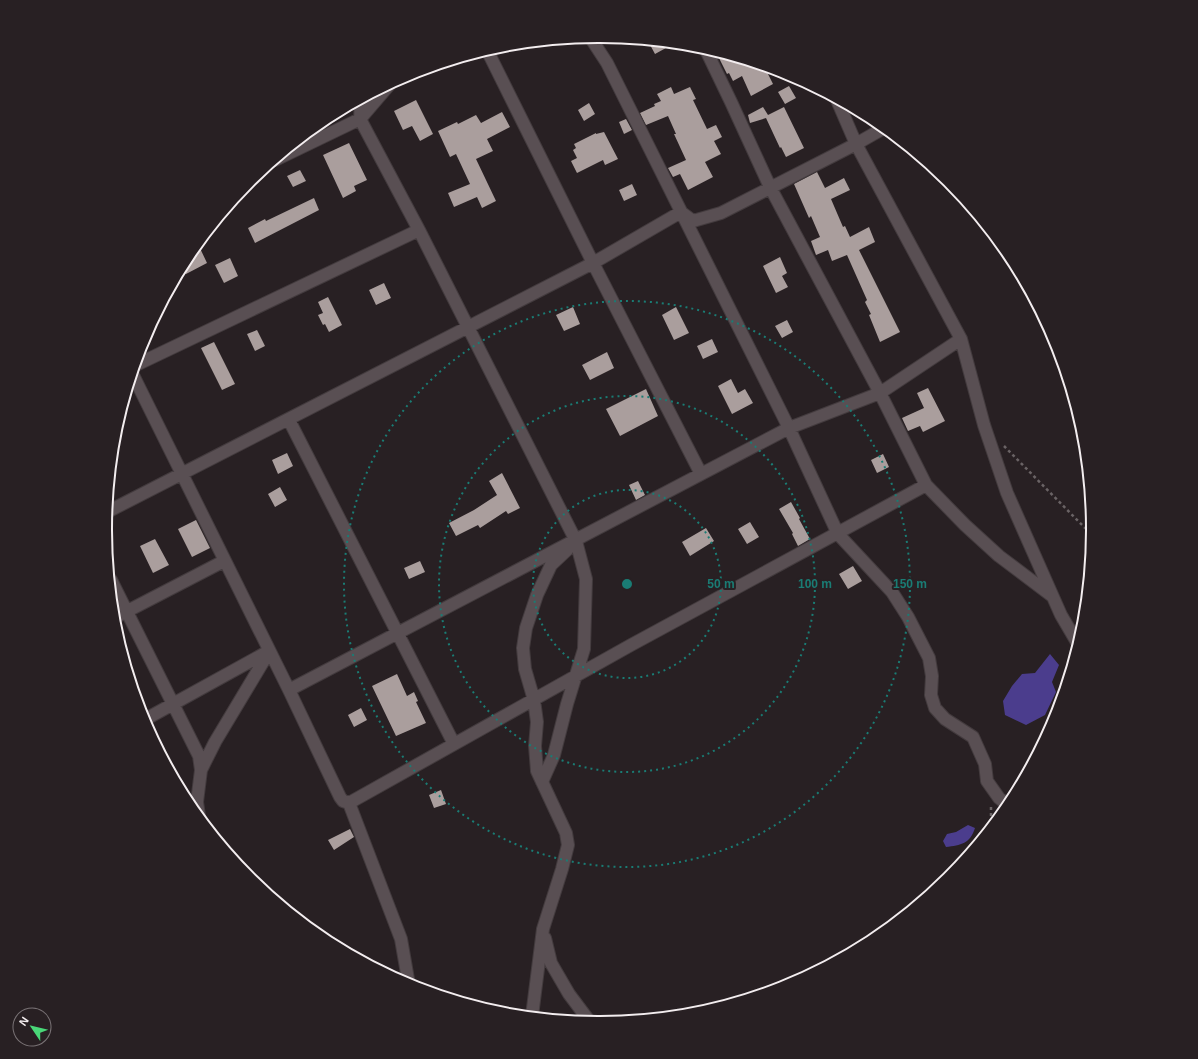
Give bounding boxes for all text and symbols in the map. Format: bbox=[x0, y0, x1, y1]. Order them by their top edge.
centre of rings bbox=[620, 577, 634, 591]
text: 50 m bbox=[707, 577, 735, 591]
text: 100 m bbox=[798, 577, 832, 591]
text: 150 m bbox=[893, 577, 927, 591]
north arrow bbox=[12, 1007, 52, 1047]
text: N bbox=[17, 1015, 31, 1028]

